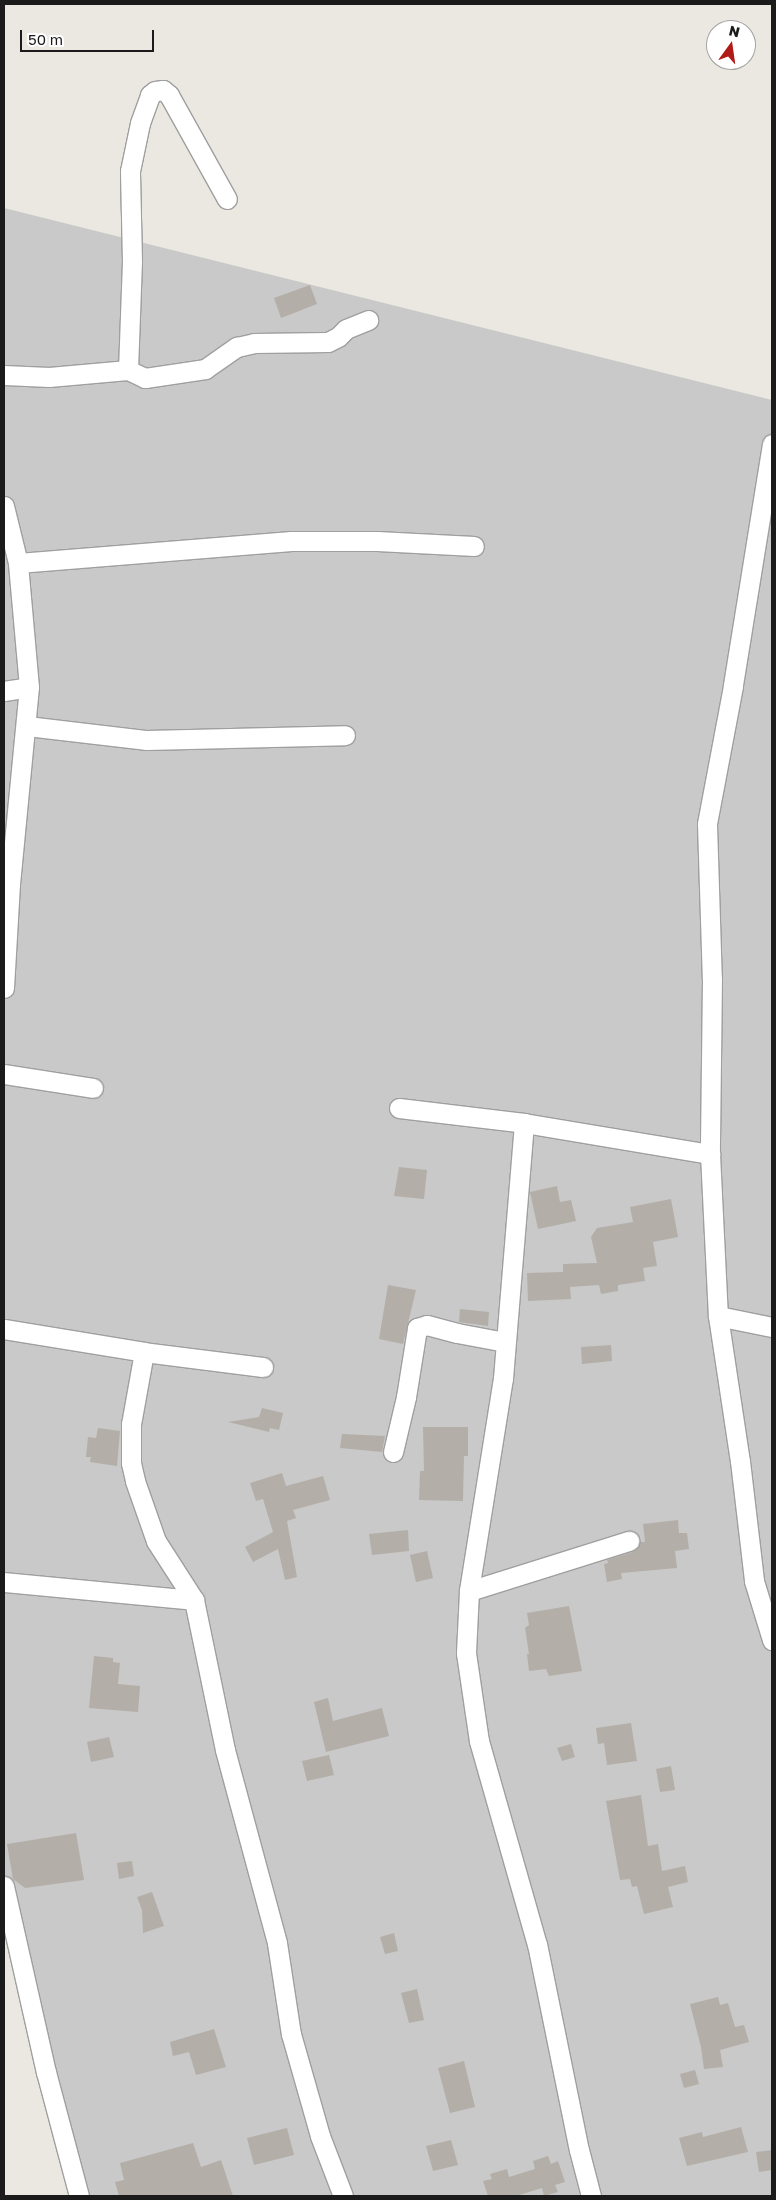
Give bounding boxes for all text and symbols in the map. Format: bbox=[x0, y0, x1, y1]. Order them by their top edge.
scale bar bbox=[22, 20, 156, 52]
north arrow bbox=[706, 20, 756, 70]
text: N bbox=[727, 21, 742, 40]
text: 50 m bbox=[28, 30, 63, 48]

